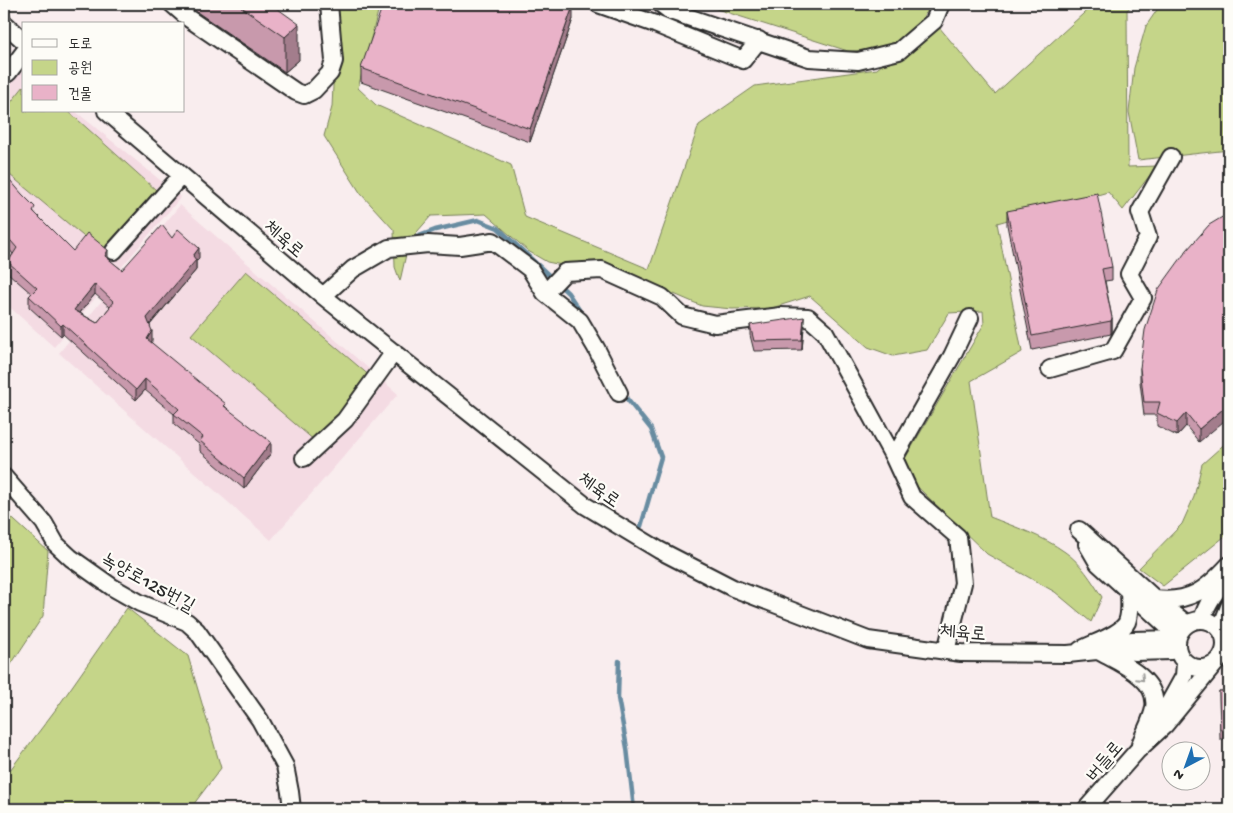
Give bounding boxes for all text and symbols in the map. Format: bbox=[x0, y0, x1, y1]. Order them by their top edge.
legend bbox=[22, 22, 185, 112]
text: 도로 bbox=[68, 36, 92, 54]
text: 공원 bbox=[68, 60, 92, 78]
text: 건물 bbox=[68, 86, 92, 104]
street label: 체육로 bbox=[258, 217, 308, 264]
street label: 체육로 bbox=[573, 469, 623, 514]
street label: 녹양로125번길 bbox=[96, 549, 198, 619]
street label: 체육로 bbox=[939, 621, 986, 648]
one-way arrow bbox=[1135, 672, 1144, 681]
street label: 버들로 bbox=[1082, 737, 1129, 787]
north arrow bbox=[1160, 740, 1210, 790]
text: N bbox=[1170, 765, 1188, 783]

